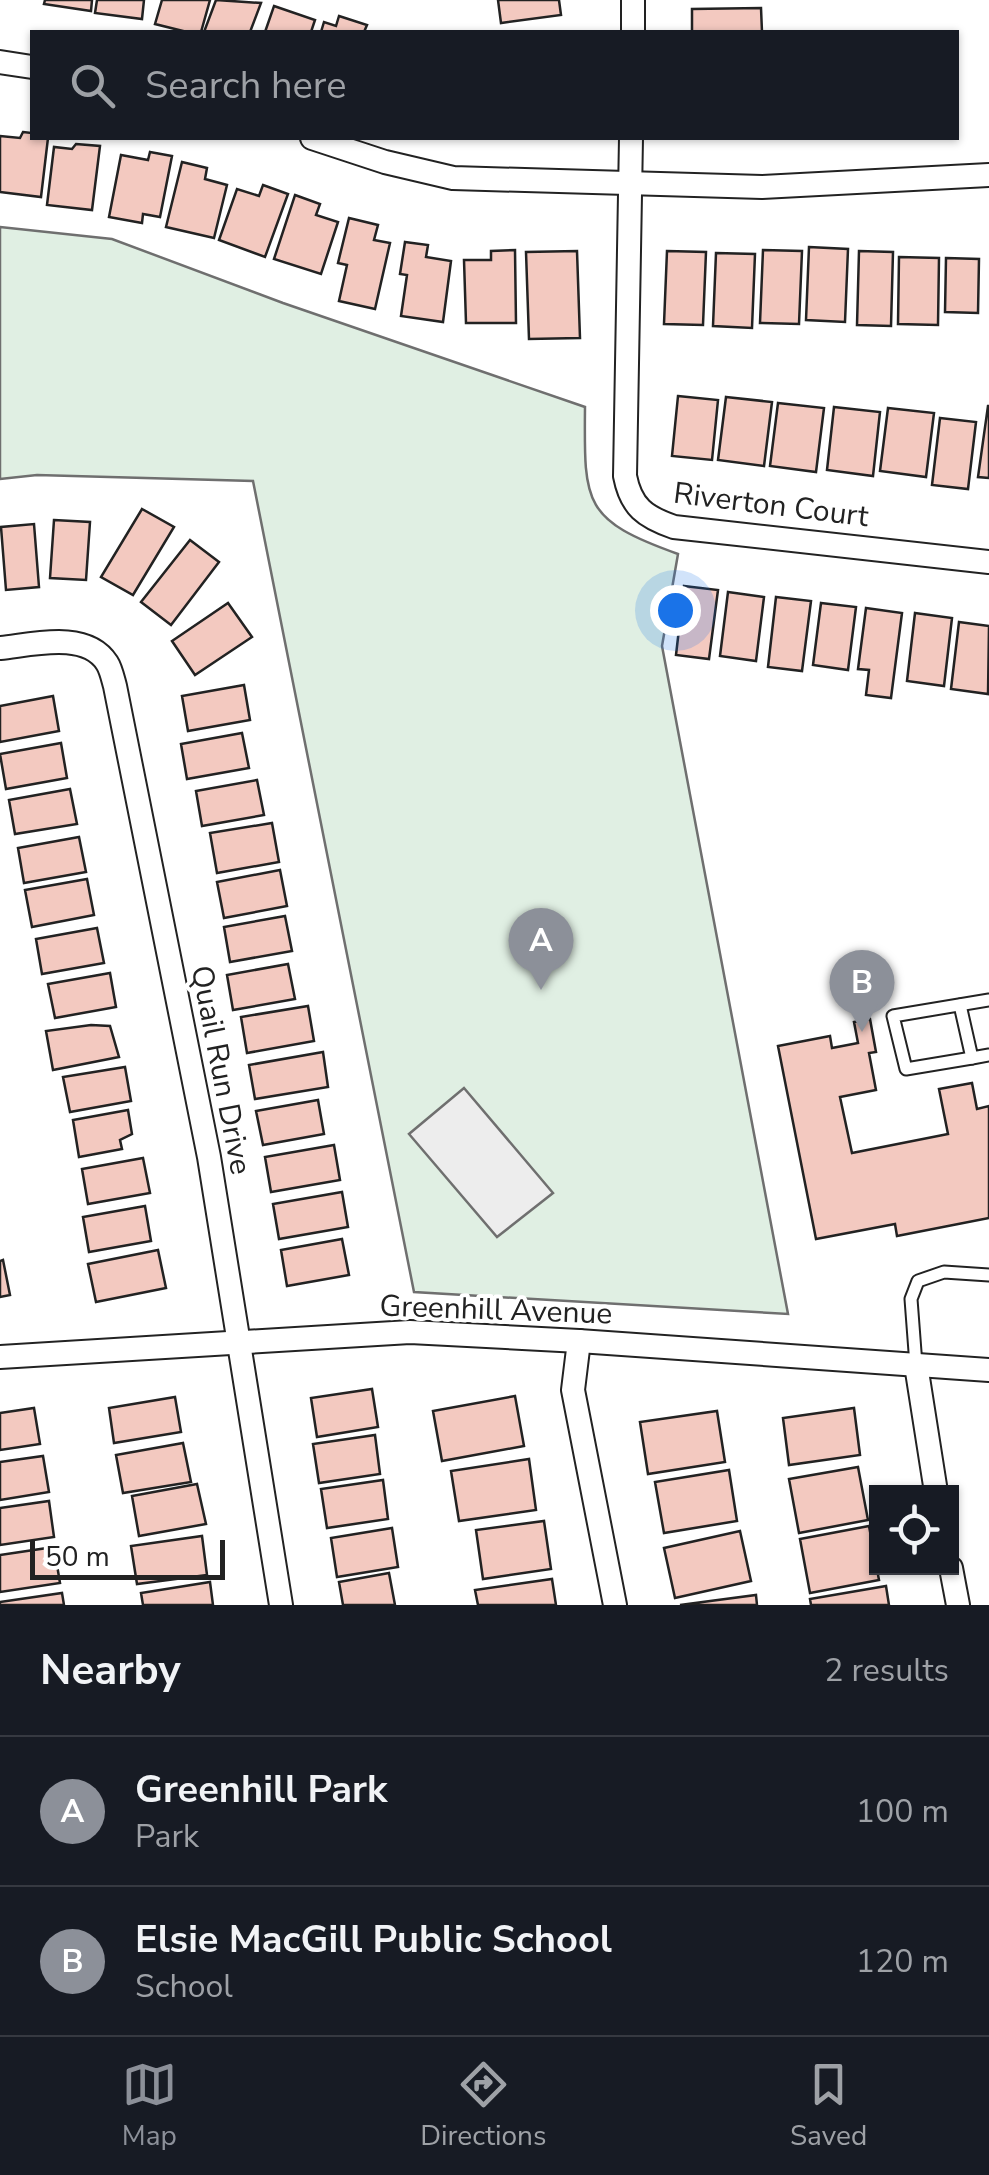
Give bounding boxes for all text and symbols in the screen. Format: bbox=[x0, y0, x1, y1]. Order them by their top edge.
search box bbox=[30, 30, 959, 140]
icon: search bbox=[65, 58, 120, 113]
text: Search here bbox=[145, 60, 346, 111]
street label: Riverton Court bbox=[671, 473, 871, 537]
your location bbox=[650, 585, 701, 636]
pin: A bbox=[508, 908, 574, 990]
pin: B bbox=[830, 950, 894, 1032]
street label: Quail Run Drive bbox=[181, 962, 261, 1178]
street label: Greenhill Avenue bbox=[379, 1285, 613, 1335]
map controls bbox=[869, 1485, 959, 1575]
button: locate bbox=[869, 1485, 959, 1575]
scale bar bbox=[30, 1535, 225, 1580]
text: 50 m bbox=[45, 1538, 110, 1576]
text: Nearby bbox=[40, 1642, 181, 1699]
text: 2 results bbox=[824, 1649, 949, 1692]
text: Greenhill Park bbox=[135, 1764, 387, 1815]
text: A bbox=[61, 1790, 84, 1833]
text: 100 m bbox=[856, 1790, 949, 1833]
text: Park bbox=[135, 1815, 199, 1858]
text: Elsie MacGill Public School bbox=[135, 1914, 612, 1965]
text: B bbox=[61, 1940, 84, 1983]
text: 120 m bbox=[856, 1940, 949, 1983]
text: School bbox=[135, 1965, 233, 2008]
tab: Map bbox=[122, 2057, 177, 2155]
tab: Directions bbox=[420, 2057, 546, 2155]
tab: Saved bbox=[790, 2057, 867, 2155]

